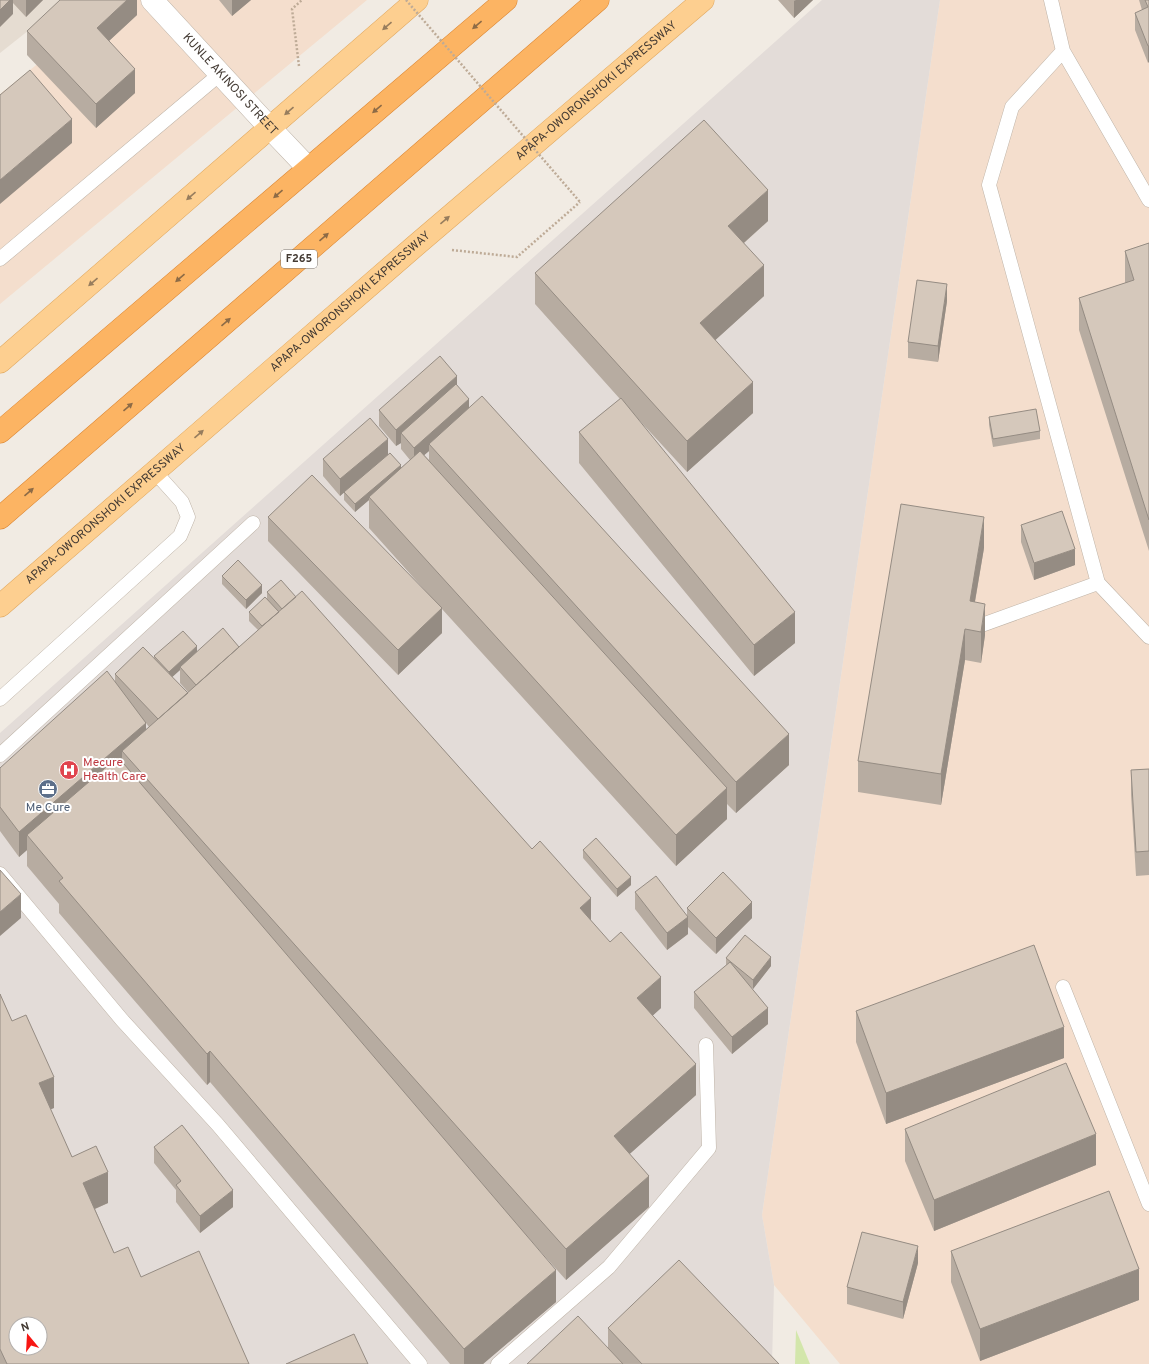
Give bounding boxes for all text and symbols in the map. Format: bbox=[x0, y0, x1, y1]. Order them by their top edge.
street label: APAPA-OWORONSHOKI EXPRESSWAY bbox=[512, 17, 681, 165]
one-way arrow bbox=[382, 21, 392, 30]
one-way arrow bbox=[471, 21, 482, 30]
street label: KUNLE AKINOSI STREET bbox=[179, 30, 281, 139]
one-way arrow bbox=[372, 105, 383, 114]
one-way arrow bbox=[284, 107, 295, 116]
one-way arrow bbox=[273, 189, 284, 198]
one-way arrow bbox=[186, 192, 196, 201]
one-way arrow bbox=[440, 216, 450, 225]
street label: APAPA-OWORONSHOKI EXPRESSWAY bbox=[267, 228, 434, 376]
one-way arrow bbox=[319, 232, 330, 241]
road number: F265 bbox=[281, 250, 317, 268]
one-way arrow bbox=[174, 274, 185, 283]
one-way arrow bbox=[88, 277, 98, 286]
one-way arrow bbox=[221, 317, 231, 326]
one-way arrow bbox=[123, 403, 132, 412]
one-way arrow bbox=[193, 429, 204, 438]
street label: APAPA-OWORONSHOKI EXPRESSWAY bbox=[22, 440, 190, 588]
one-way arrow bbox=[25, 488, 34, 497]
place label: Mecure Health Care bbox=[83, 755, 146, 785]
hospital icon: Mecure Health Care bbox=[58, 759, 80, 781]
office icon: Me Cure bbox=[37, 778, 59, 800]
place label: Me Cure bbox=[26, 800, 70, 816]
north arrow bbox=[8, 1316, 48, 1356]
text: N bbox=[19, 1320, 31, 1335]

